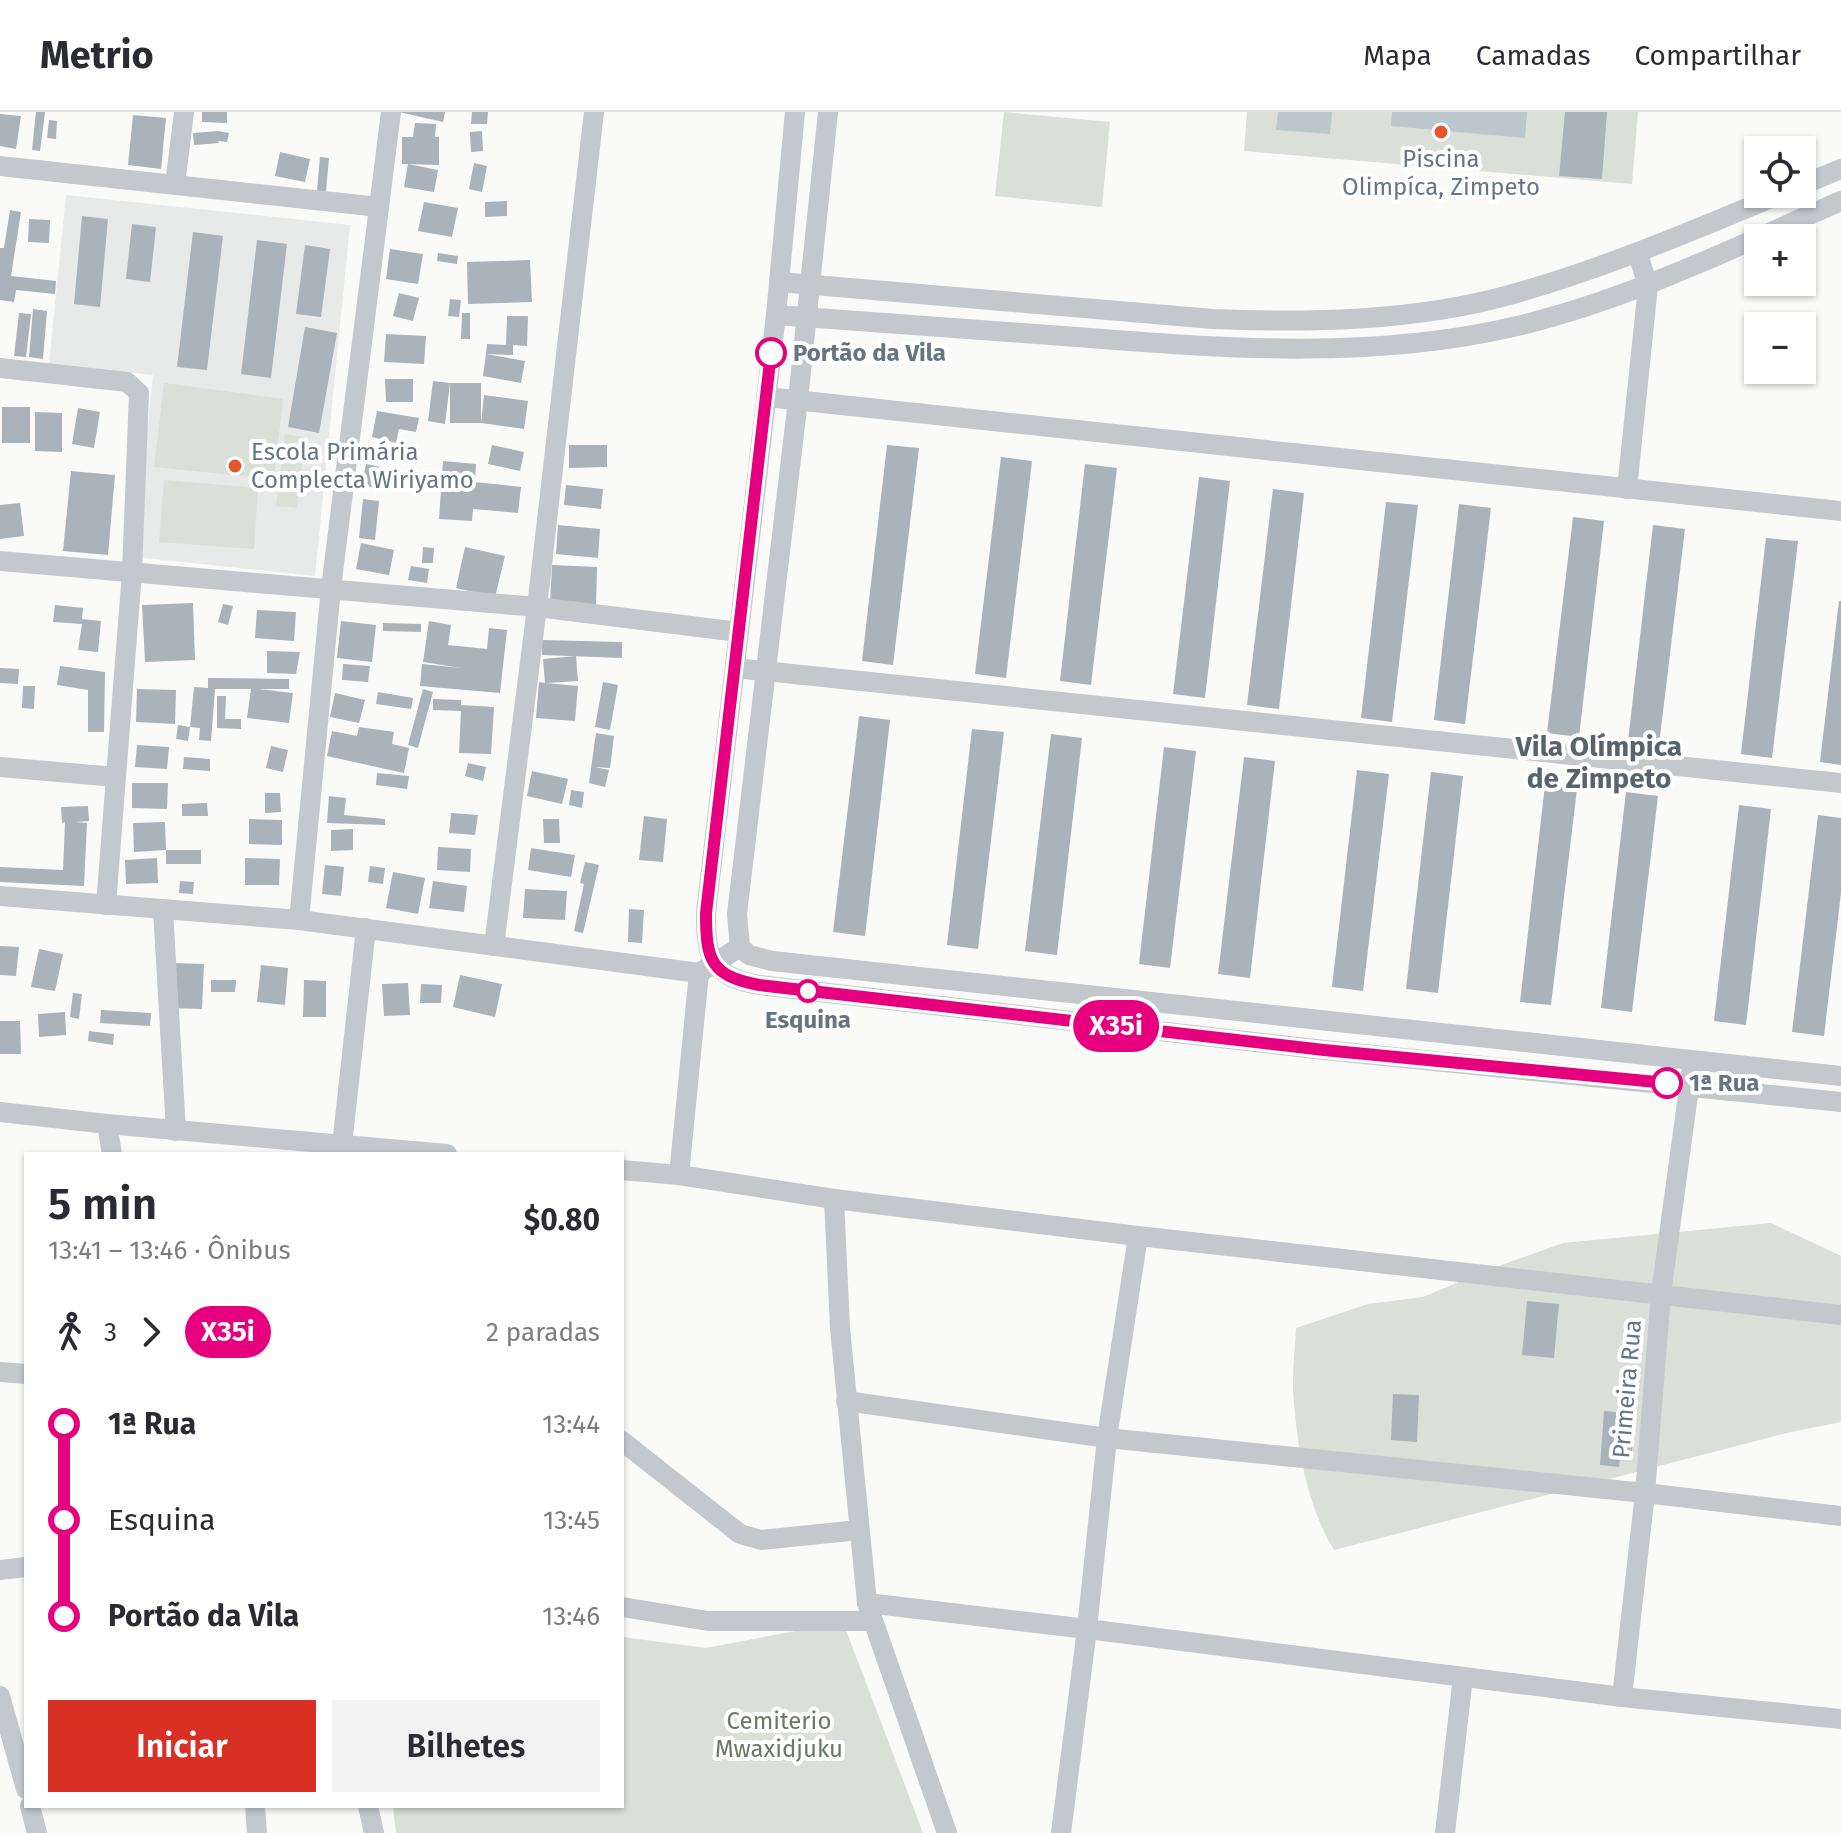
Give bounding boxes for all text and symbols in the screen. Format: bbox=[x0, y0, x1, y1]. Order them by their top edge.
text: Metrio bbox=[40, 32, 154, 78]
text: Mapa bbox=[1363, 39, 1432, 72]
text: Camadas bbox=[1476, 39, 1590, 72]
text: Compartilhar bbox=[1634, 39, 1801, 72]
marker: Piscina Olimpíca, Zimpeto bbox=[1432, 123, 1450, 141]
map controls bbox=[1744, 136, 1816, 384]
button: locate bbox=[1744, 136, 1816, 208]
place label: Piscina Olimpíca, Zimpeto bbox=[1342, 145, 1540, 201]
button: + bbox=[1744, 224, 1816, 296]
button: − bbox=[1744, 312, 1816, 384]
marker: Portão da Vila bbox=[756, 338, 786, 368]
place label: Portão da Vila bbox=[793, 339, 946, 367]
place label: Escola Primária Complecta Wiriyamo bbox=[251, 438, 474, 494]
marker: Escola Primária Complecta Wiriyamo bbox=[226, 457, 244, 475]
district label: Vila Olímpica de Zimpeto bbox=[1515, 730, 1682, 795]
marker: Esquina bbox=[797, 980, 819, 1002]
line badge: X35i bbox=[1060, 1000, 1172, 1052]
place label: Esquina bbox=[765, 1006, 851, 1034]
text: X35i bbox=[1089, 1009, 1143, 1042]
marker: 1ª Rua bbox=[1652, 1068, 1682, 1098]
place label: 1ª Rua bbox=[1689, 1069, 1760, 1097]
text: 5 min bbox=[48, 1178, 157, 1231]
text: $0.80 bbox=[524, 1202, 600, 1238]
text: 13:41 – 13:46 · Ônibus bbox=[48, 1235, 291, 1266]
icon: walk bbox=[48, 1310, 92, 1354]
icon: forward bbox=[129, 1310, 173, 1354]
text: X35i bbox=[201, 1315, 255, 1348]
text: 3 bbox=[104, 1317, 117, 1348]
text: 2 paradas bbox=[486, 1317, 600, 1348]
street label: Primeira Rua bbox=[1607, 1318, 1647, 1460]
text: 1ª Rua bbox=[108, 1406, 196, 1442]
text: 13:44 bbox=[542, 1409, 600, 1440]
text: Esquina bbox=[108, 1502, 216, 1538]
text: 13:45 bbox=[543, 1505, 600, 1536]
text: Portão da Vila bbox=[108, 1598, 299, 1634]
text: 13:46 bbox=[542, 1601, 600, 1632]
button: Iniciar bbox=[48, 1700, 316, 1792]
button: Bilhetes bbox=[332, 1700, 600, 1792]
park label: Cemiterio Mwaxidjuku bbox=[715, 1707, 843, 1763]

